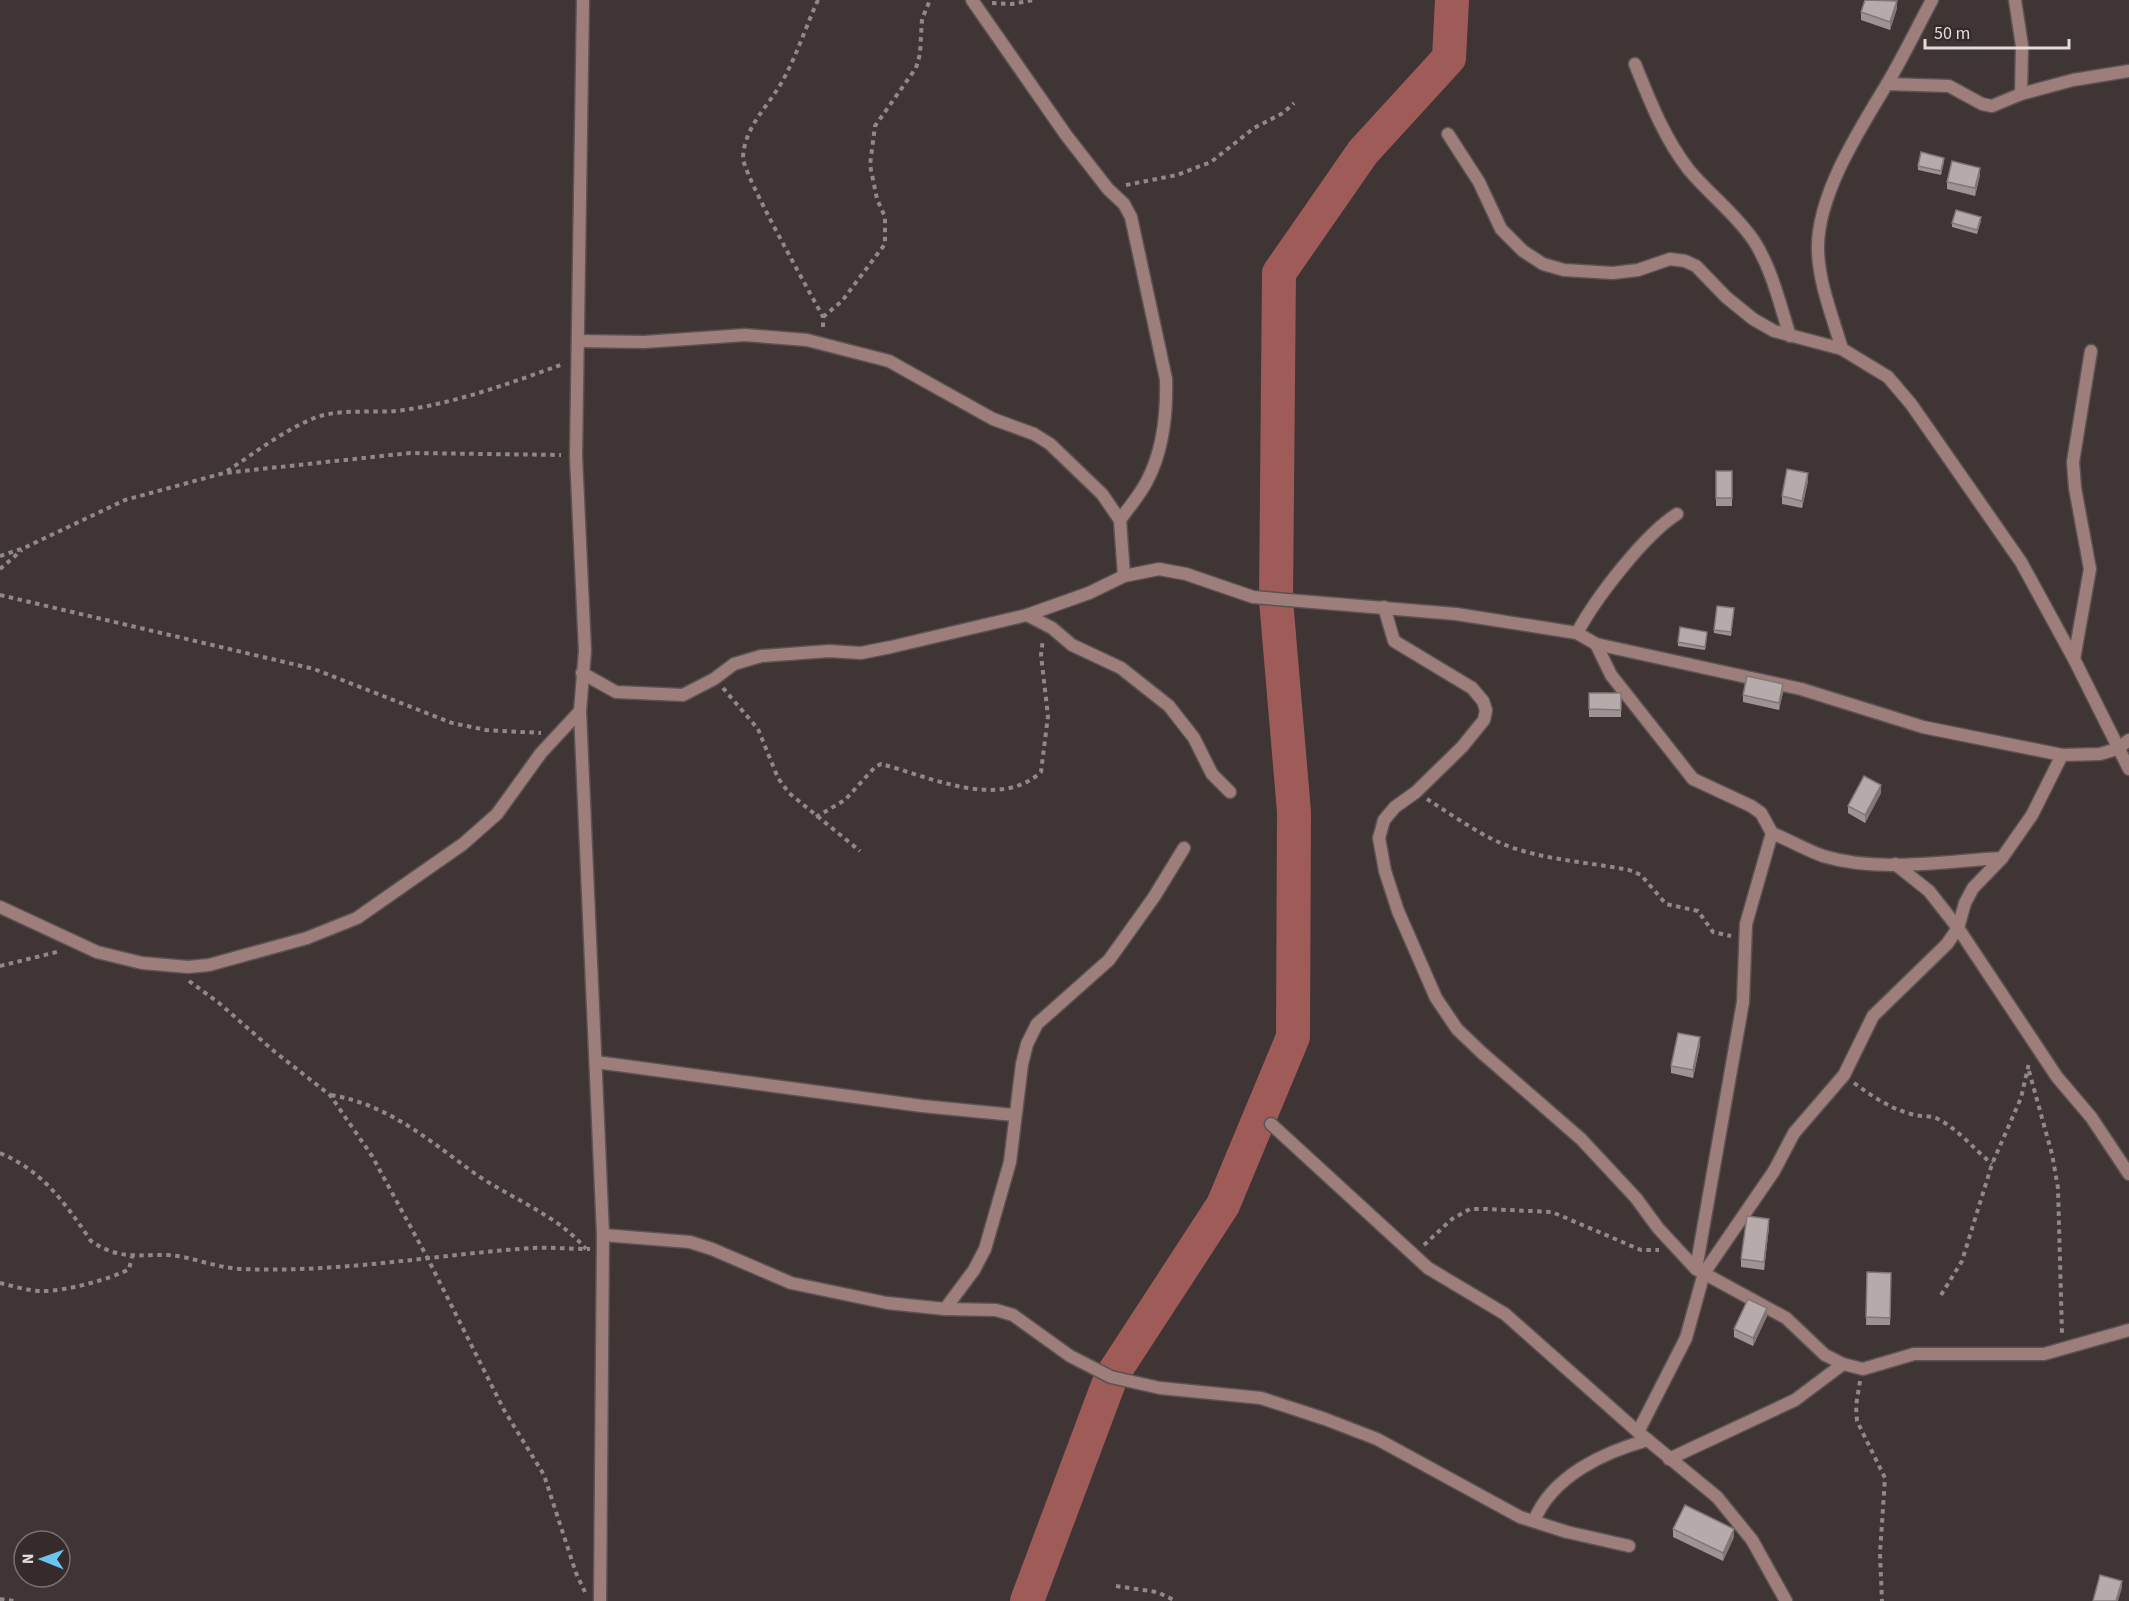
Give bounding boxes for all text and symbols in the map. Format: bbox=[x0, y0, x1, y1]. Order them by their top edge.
scale bar bbox=[1925, 12, 2069, 50]
text: 50 m bbox=[1934, 21, 1970, 46]
north arrow bbox=[12, 1529, 72, 1589]
text: N bbox=[17, 1553, 39, 1564]

